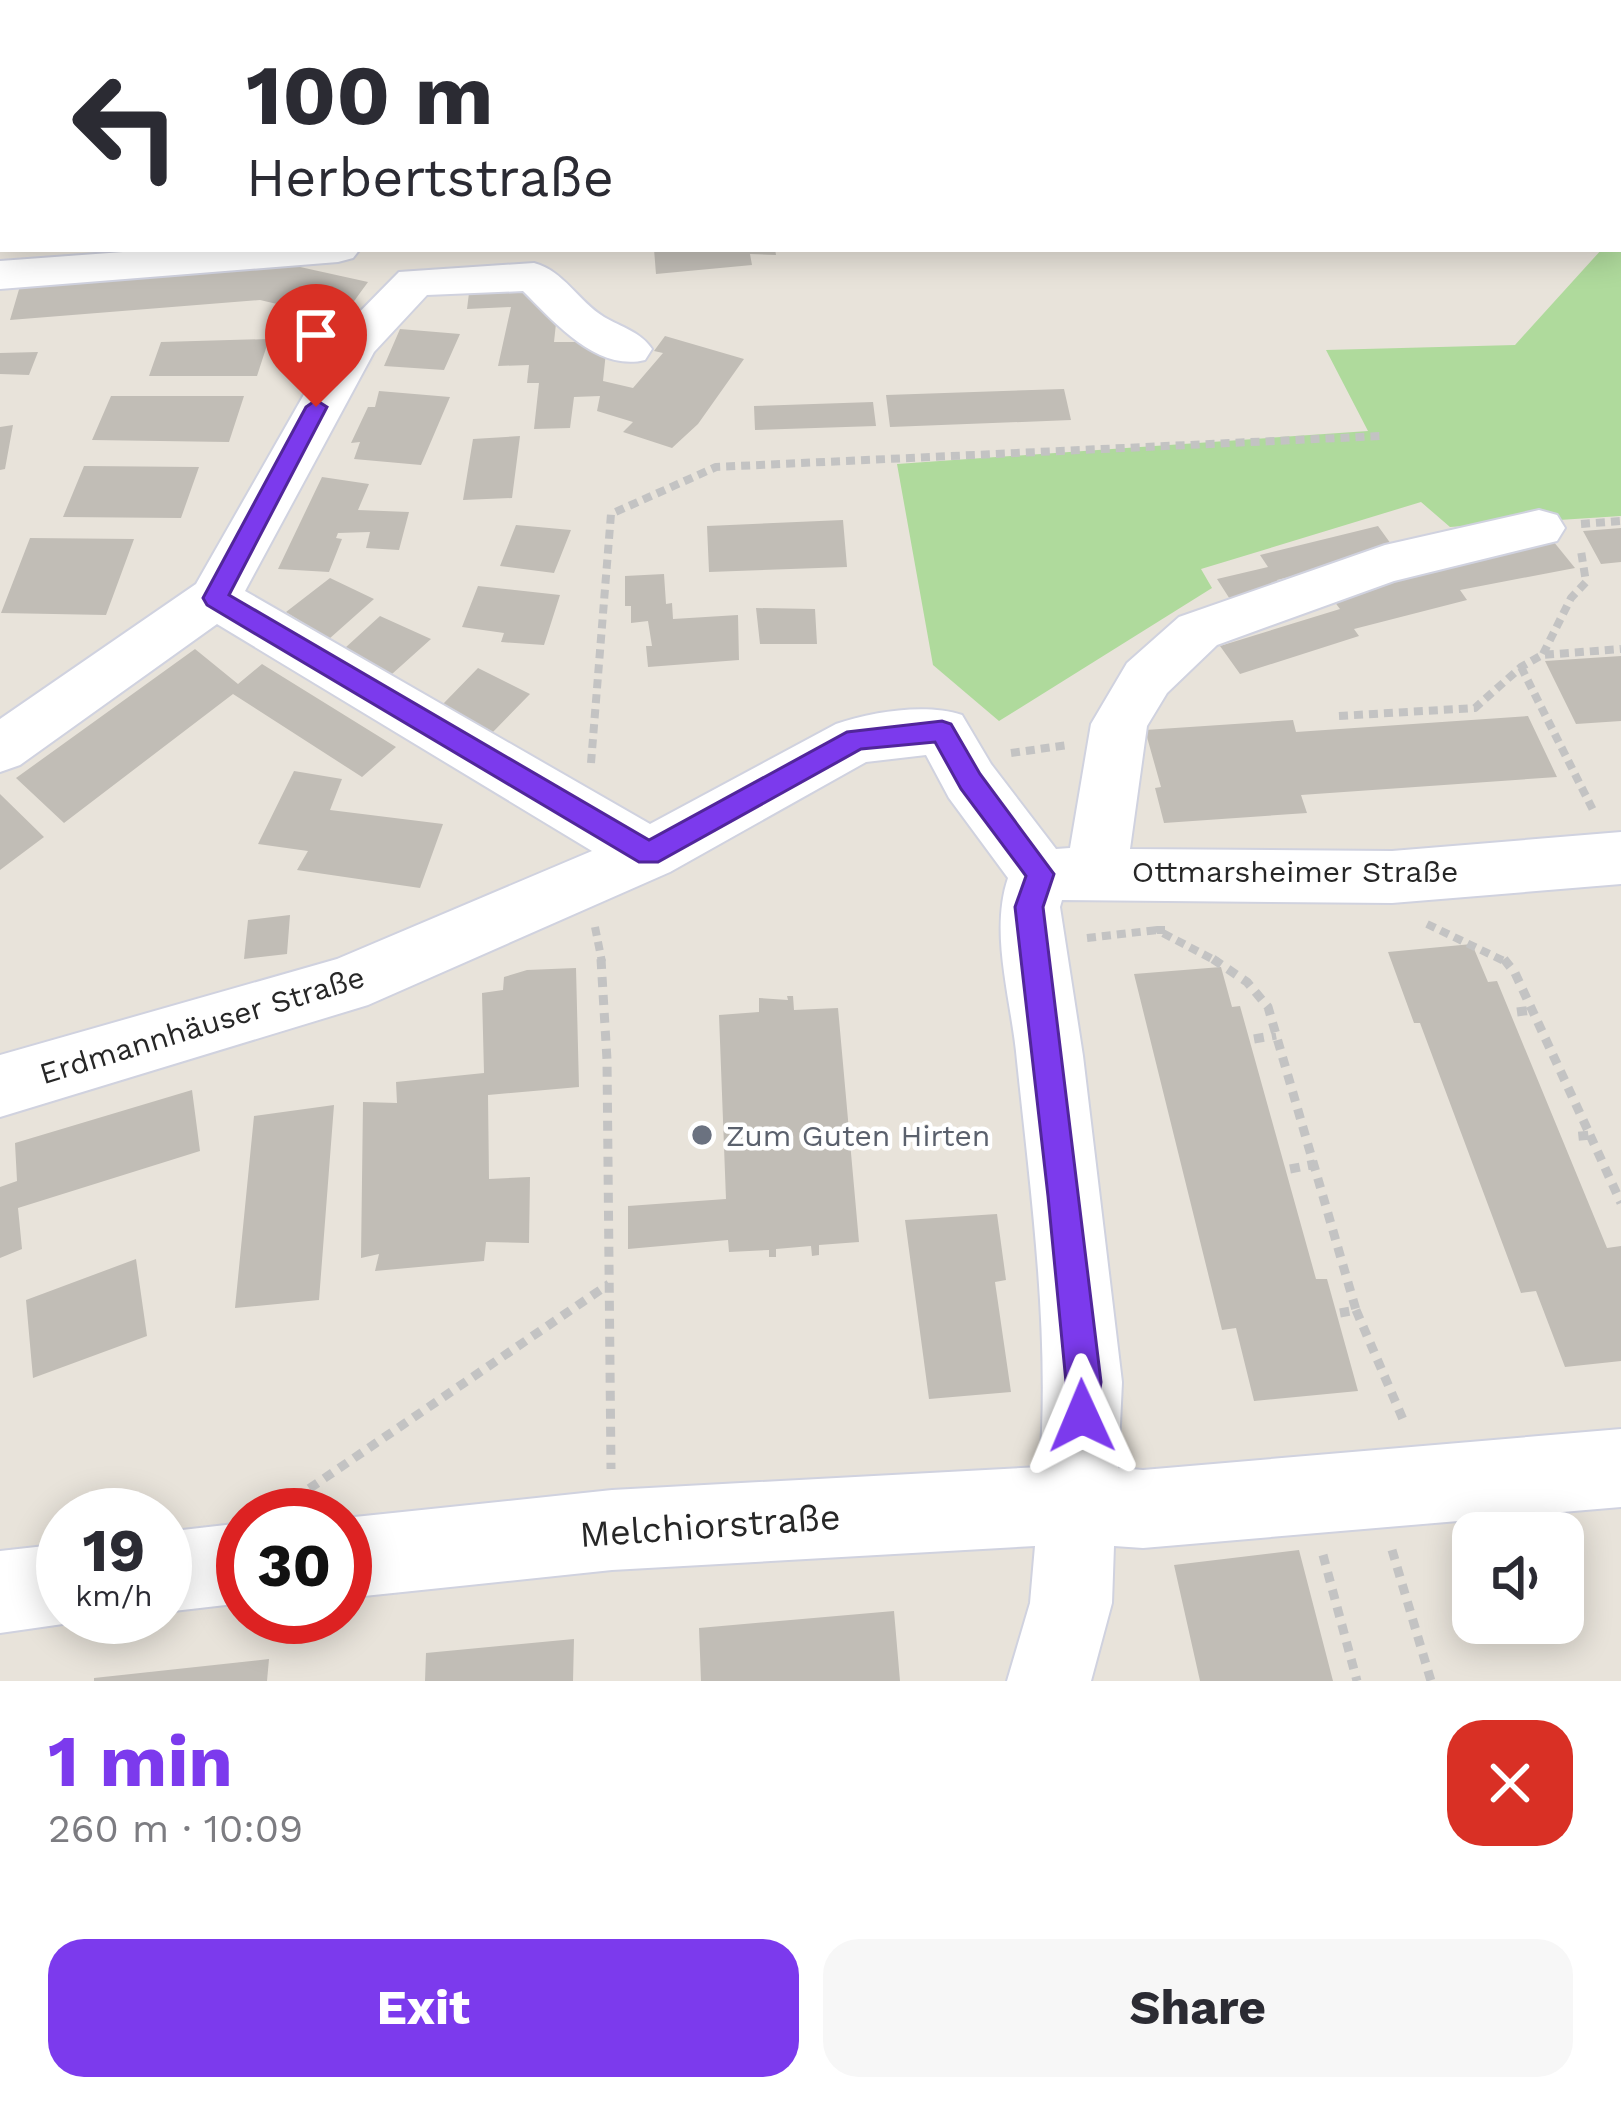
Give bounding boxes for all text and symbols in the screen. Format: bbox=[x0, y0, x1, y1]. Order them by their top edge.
text: 100 m bbox=[246, 46, 493, 144]
icon: left bbox=[48, 48, 204, 204]
text: Herbertstraße bbox=[246, 146, 614, 209]
pin bbox=[265, 284, 367, 407]
icon: arrive bbox=[283, 302, 349, 368]
street label: Ottmarsheimer Straße bbox=[1132, 854, 1458, 889]
street label: Erdmannhäuser Straße bbox=[35, 959, 369, 1091]
place label: Zum Guten Hirten bbox=[726, 1118, 990, 1153]
marker: Zum Guten Hirten bbox=[689, 1122, 715, 1148]
position arrow bbox=[1019, 1353, 1145, 1479]
speed limit sign: 30 bbox=[216, 1488, 372, 1644]
street label: Melchiorstraße bbox=[578, 1496, 842, 1556]
map controls bbox=[1452, 1512, 1584, 1644]
button: sound bbox=[1452, 1512, 1584, 1644]
text: 19 bbox=[83, 1515, 145, 1586]
text: km/h bbox=[75, 1578, 153, 1613]
text: 1 min bbox=[48, 1719, 233, 1803]
button: close bbox=[1447, 1720, 1573, 1846]
text: 260 m · 10:09 bbox=[48, 1806, 303, 1851]
button: Exit bbox=[48, 1939, 799, 2077]
button: Share bbox=[823, 1939, 1573, 2077]

